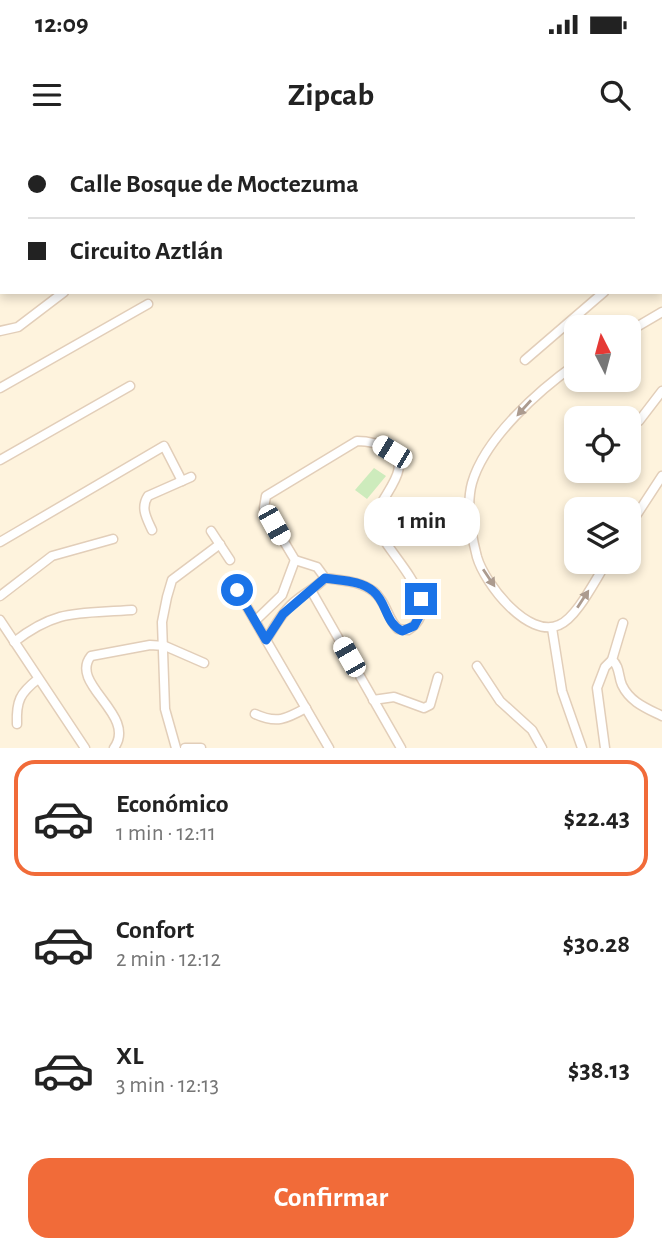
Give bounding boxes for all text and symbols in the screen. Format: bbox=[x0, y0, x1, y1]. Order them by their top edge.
text: 12:09 bbox=[35, 11, 89, 37]
icon: menu bbox=[28, 76, 66, 114]
icon: search bbox=[596, 76, 634, 114]
text: Zipcab bbox=[288, 79, 374, 111]
text: Calle Bosque de Moctezuma bbox=[70, 171, 359, 197]
text: Circuito Aztlán bbox=[70, 238, 223, 264]
north arrow bbox=[564, 315, 640, 392]
map controls bbox=[564, 315, 641, 574]
one-way arrow bbox=[517, 399, 532, 416]
button: locate bbox=[564, 406, 641, 483]
car bbox=[369, 432, 416, 472]
button: layers bbox=[564, 497, 641, 574]
callout: 1 min bbox=[363, 498, 479, 546]
car bbox=[255, 502, 294, 548]
text: 1 min bbox=[398, 510, 446, 533]
one-way arrow bbox=[482, 569, 496, 587]
route start bbox=[221, 574, 253, 606]
route end bbox=[405, 583, 437, 615]
one-way arrow bbox=[576, 589, 589, 608]
car bbox=[330, 634, 369, 680]
icon: car bbox=[32, 787, 95, 850]
text: Económico bbox=[116, 791, 229, 817]
text: $22.43 bbox=[564, 805, 630, 831]
text: 1 min · 12:11 bbox=[116, 822, 216, 845]
icon: car bbox=[32, 913, 95, 976]
text: Confort bbox=[116, 917, 194, 943]
text: $30.28 bbox=[563, 931, 630, 957]
text: 2 min · 12:12 bbox=[116, 948, 221, 971]
icon: car bbox=[32, 1039, 95, 1102]
text: XL bbox=[116, 1043, 143, 1069]
text: $38.13 bbox=[568, 1057, 630, 1083]
text: 3 min · 12:13 bbox=[116, 1074, 219, 1097]
button: Confirmar bbox=[28, 1158, 634, 1238]

